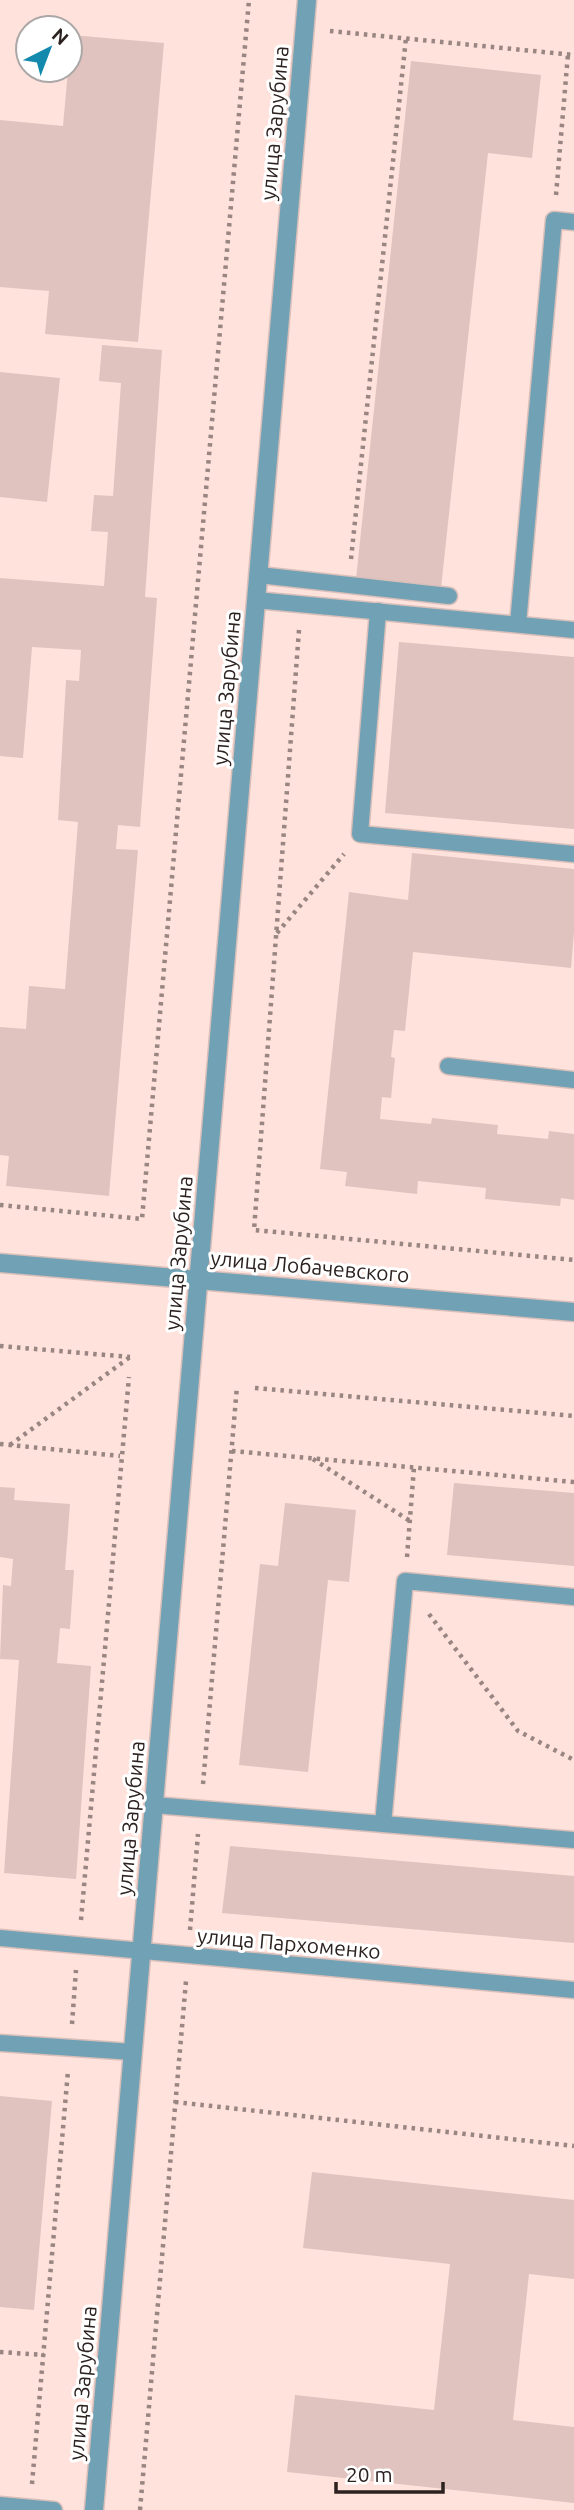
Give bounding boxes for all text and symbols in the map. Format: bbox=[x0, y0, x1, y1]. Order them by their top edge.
north arrow bbox=[14, 14, 84, 84]
text: N bbox=[48, 23, 73, 49]
street label: улица Зарубина bbox=[255, 45, 293, 201]
street label: улица Зарубина bbox=[207, 610, 245, 766]
street label: улица Зарубина bbox=[159, 1175, 197, 1331]
street label: улица Лобачевского bbox=[210, 1245, 410, 1287]
street label: улица Зарубина bbox=[111, 1740, 149, 1896]
street label: улица Пархоменко bbox=[196, 1923, 382, 1963]
street label: улица Зарубина bbox=[63, 2305, 101, 2461]
scale bar bbox=[336, 2450, 443, 2494]
text: 20 m bbox=[346, 2462, 393, 2486]

